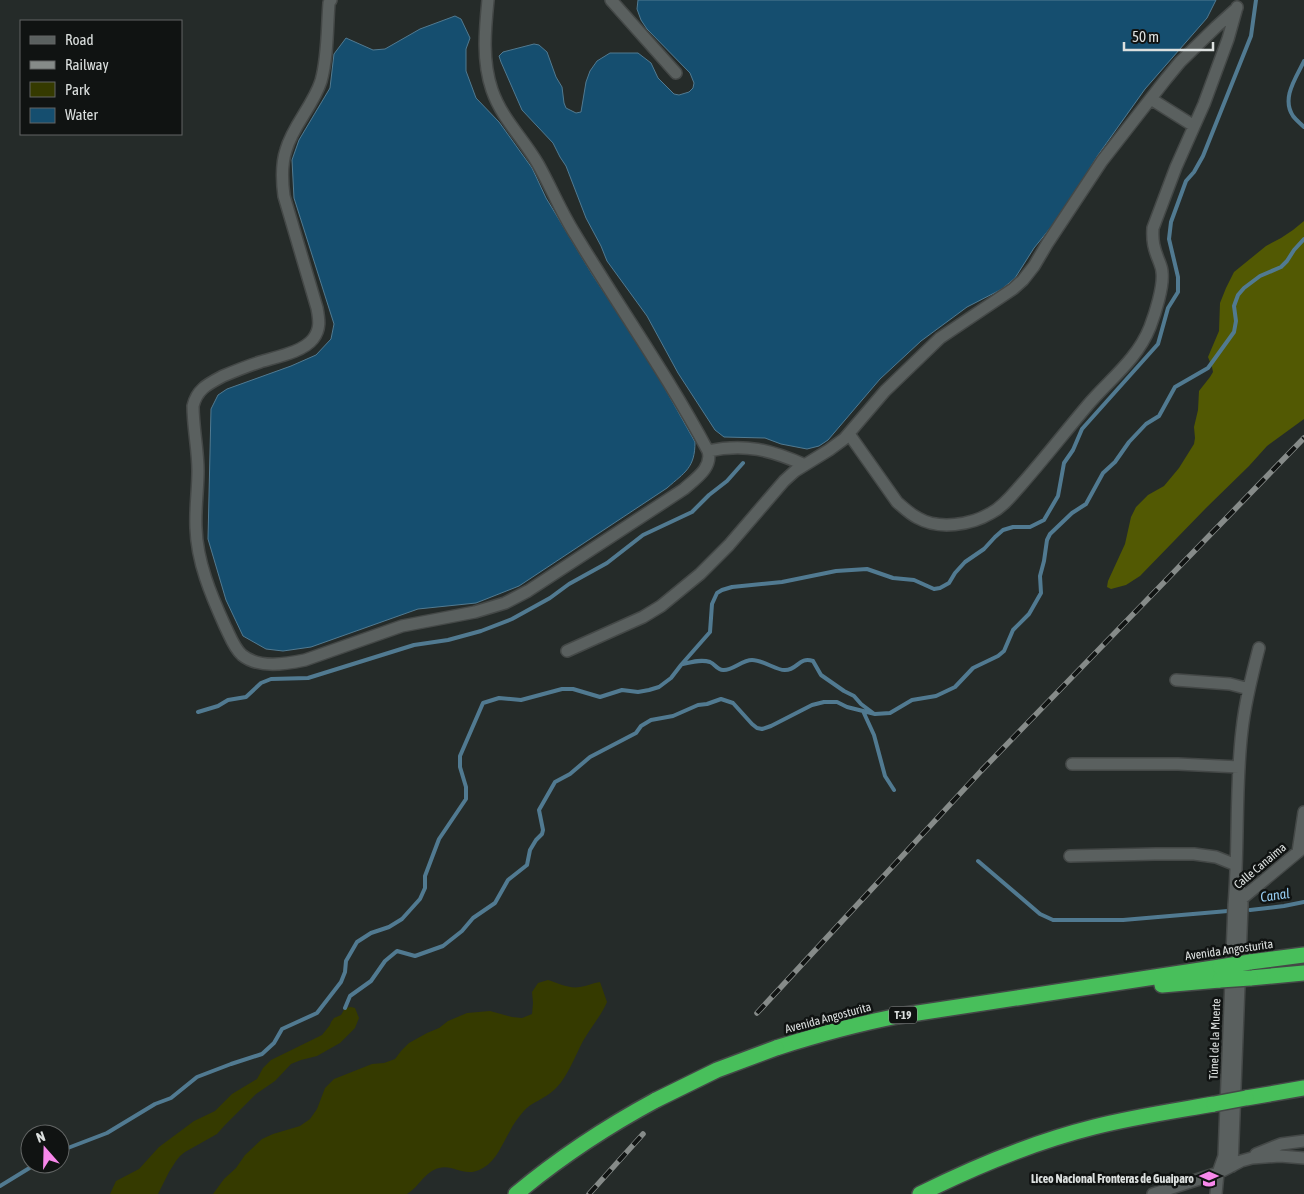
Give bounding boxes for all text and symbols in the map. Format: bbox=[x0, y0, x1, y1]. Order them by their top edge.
legend bbox=[20, 20, 182, 135]
scale bar bbox=[1124, 20, 1213, 52]
text: 50 m bbox=[1132, 28, 1159, 45]
text: Road bbox=[65, 31, 94, 48]
text: Railway bbox=[65, 56, 109, 73]
text: Park bbox=[65, 81, 90, 98]
text: Water bbox=[65, 106, 98, 123]
street label: Calle Canaima bbox=[1231, 840, 1289, 892]
water label: Canal bbox=[1259, 885, 1291, 905]
street label: Avenida Angosturita bbox=[1184, 937, 1274, 963]
street label: Túnel de la Muerte bbox=[1207, 998, 1223, 1080]
street label: Avenida Angosturita bbox=[783, 1000, 873, 1036]
road number: T-19 bbox=[889, 1006, 917, 1024]
north arrow bbox=[20, 1124, 70, 1174]
text: N bbox=[34, 1128, 47, 1146]
school or university icon: Liceo Nacional Fronteras de Guaiparo bbox=[1198, 1168, 1220, 1190]
place label: Liceo Nacional Fronteras de Guaiparo bbox=[1031, 1172, 1194, 1186]

